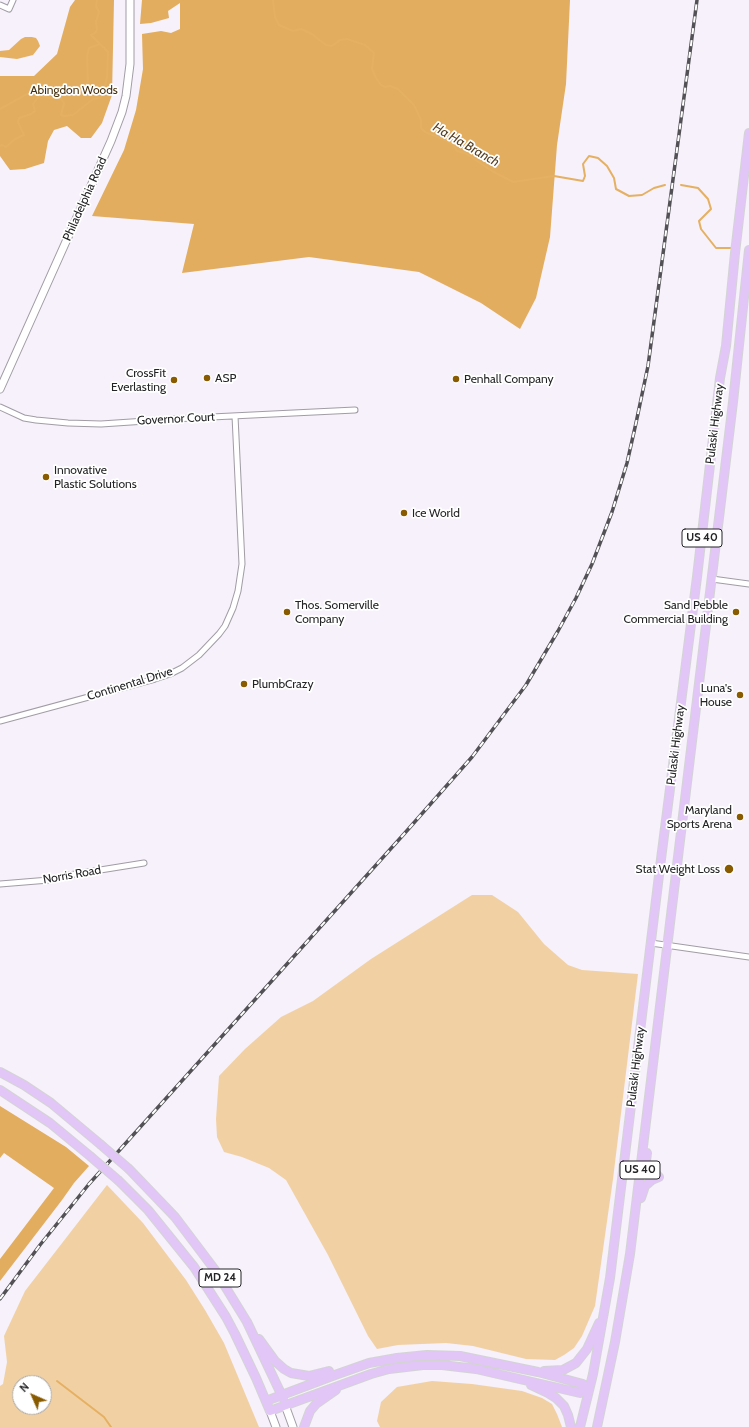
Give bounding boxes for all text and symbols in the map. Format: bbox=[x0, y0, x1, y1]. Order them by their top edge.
park label: Abingdon Woods bbox=[30, 83, 118, 97]
water label: Ha Ha Branch bbox=[430, 120, 502, 170]
street label: Philadelphia Road bbox=[60, 155, 110, 243]
place label: CrossFit Everlasting bbox=[111, 366, 166, 394]
place label: ASP bbox=[215, 371, 236, 385]
place label: Penhall Company bbox=[464, 372, 554, 386]
marker: ASP bbox=[202, 373, 212, 383]
marker: Penhall Company bbox=[451, 374, 461, 384]
marker: CrossFit Everlasting bbox=[169, 375, 179, 385]
street label: Pulaski Highway bbox=[703, 383, 727, 465]
street label: Governor Court bbox=[137, 410, 215, 428]
place label: Innovative Plastic Solutions bbox=[54, 463, 137, 491]
marker: Innovative Plastic Solutions bbox=[41, 472, 51, 482]
place label: Ice World bbox=[412, 506, 460, 520]
marker: Ice World bbox=[399, 508, 409, 518]
road number: US 40 bbox=[682, 529, 722, 547]
place label: Thos. Somerville Company bbox=[295, 598, 379, 626]
place label: Sand Pebble Commercial Building bbox=[623, 598, 728, 626]
marker: Thos. Somerville Company bbox=[282, 607, 292, 617]
marker: Sand Pebble Commercial Building bbox=[731, 607, 741, 617]
street label: Continental Drive bbox=[85, 664, 175, 704]
place label: PlumbCrazy bbox=[252, 677, 313, 691]
marker: PlumbCrazy bbox=[239, 679, 249, 689]
place label: Luna's House bbox=[700, 681, 732, 709]
marker: Luna's House bbox=[735, 690, 745, 700]
street label: Pulaski Highway bbox=[664, 704, 688, 786]
place label: Maryland Sports Arena bbox=[667, 803, 732, 831]
marker: Maryland Sports Arena bbox=[735, 812, 745, 822]
place label: Stat Weight Loss bbox=[636, 862, 720, 876]
street label: Norris Road bbox=[42, 863, 102, 887]
marker: Stat Weight Loss bbox=[723, 863, 735, 875]
street label: Pulaski Highway bbox=[624, 1026, 648, 1108]
road number: US 40 bbox=[620, 1161, 660, 1179]
road number: MD 24 bbox=[199, 1269, 241, 1287]
north arrow bbox=[12, 1375, 52, 1415]
text: N bbox=[17, 1380, 32, 1395]

